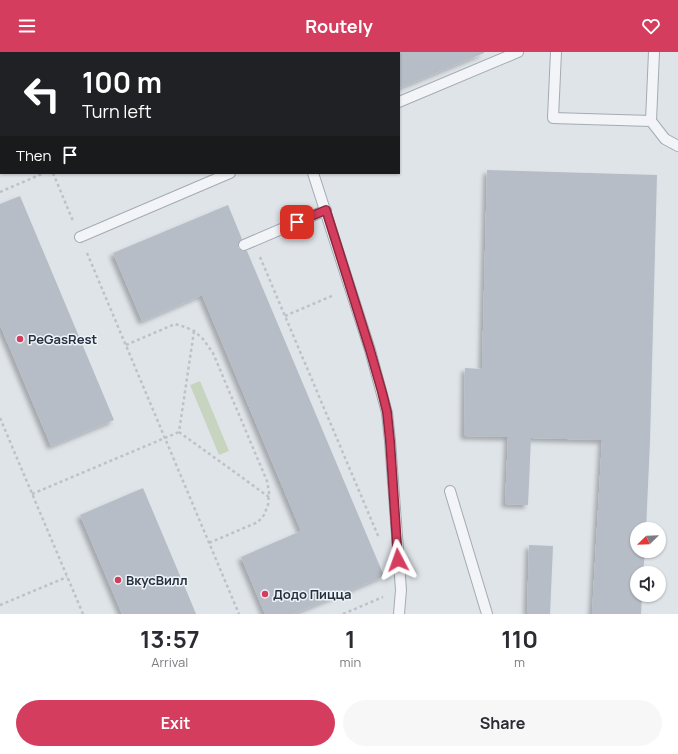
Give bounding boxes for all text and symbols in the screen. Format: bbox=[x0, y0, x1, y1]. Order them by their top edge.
text: Routely bbox=[305, 14, 373, 38]
icon: menu bbox=[16, 15, 38, 37]
icon: heart bbox=[640, 15, 662, 37]
text: 100 m bbox=[82, 63, 162, 101]
icon: left bbox=[16, 68, 68, 120]
text: Turn left bbox=[82, 99, 152, 123]
icon: arrive bbox=[59, 144, 81, 166]
text: Then bbox=[16, 145, 51, 166]
pin bbox=[280, 205, 314, 239]
icon: arrive bbox=[286, 211, 308, 233]
place label: PeGasRest bbox=[28, 330, 98, 348]
marker: PeGasRest bbox=[15, 334, 25, 344]
north arrow bbox=[630, 522, 666, 558]
map controls bbox=[630, 522, 666, 602]
position arrow bbox=[377, 539, 419, 581]
button: sound bbox=[630, 566, 666, 602]
place label: ВкусВилл bbox=[126, 571, 188, 589]
marker: ВкусВилл bbox=[113, 575, 123, 585]
place label: Додо Пицца bbox=[273, 585, 351, 603]
marker: Додо Пицца bbox=[260, 589, 270, 599]
text: 13:57 bbox=[140, 622, 200, 655]
text: 1 bbox=[345, 622, 356, 655]
text: 110 bbox=[501, 622, 538, 655]
text: Arrival bbox=[151, 653, 188, 671]
text: min bbox=[339, 653, 361, 671]
text: m bbox=[514, 653, 525, 671]
button: Exit bbox=[16, 700, 335, 746]
button: Share bbox=[343, 700, 662, 746]

